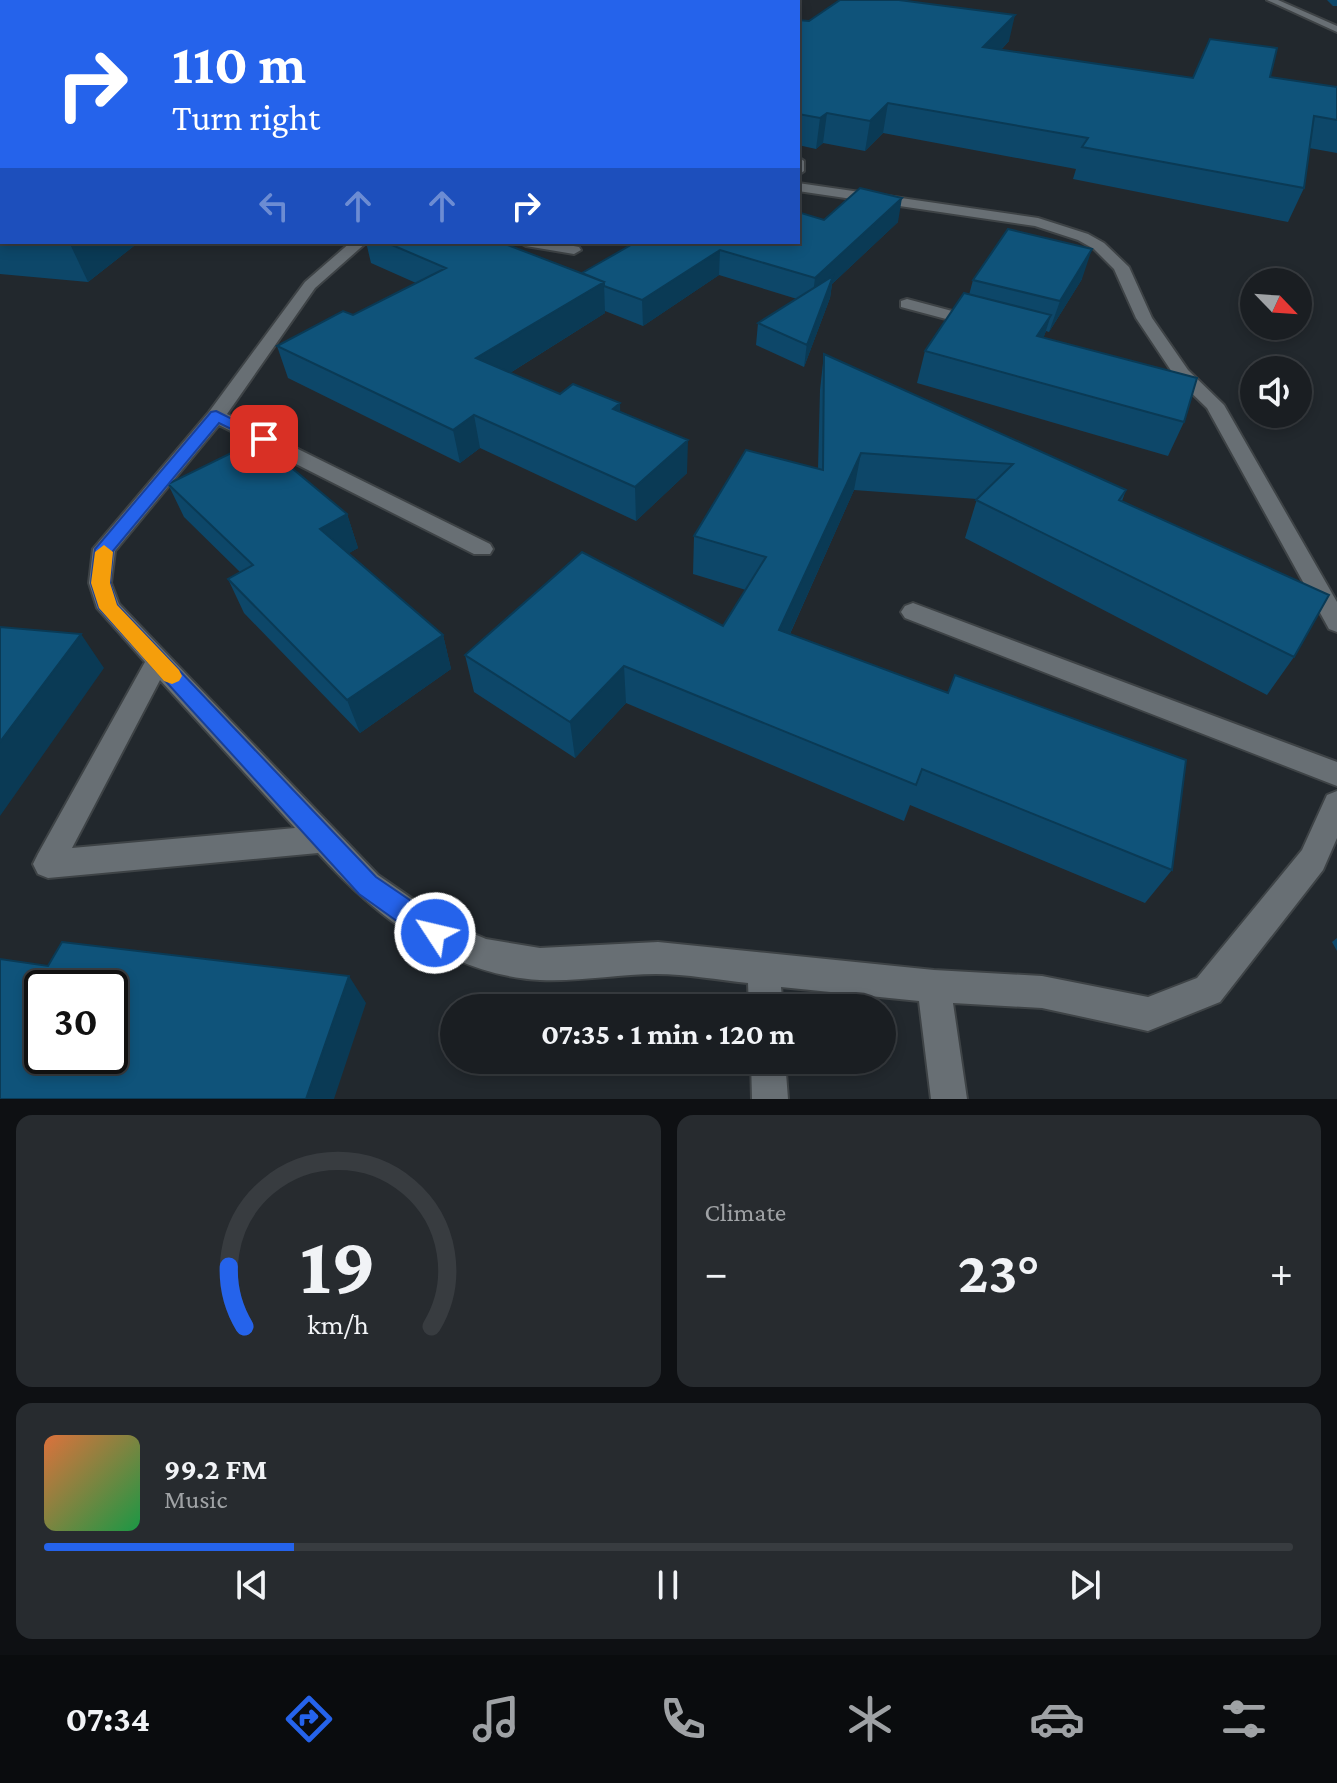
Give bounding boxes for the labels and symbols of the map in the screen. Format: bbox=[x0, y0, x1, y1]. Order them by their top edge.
north arrow bbox=[1240, 268, 1312, 340]
pin bbox=[230, 405, 298, 473]
position arrow bbox=[393, 891, 477, 975]
speed limit sign: 30 bbox=[24, 970, 128, 1074]

